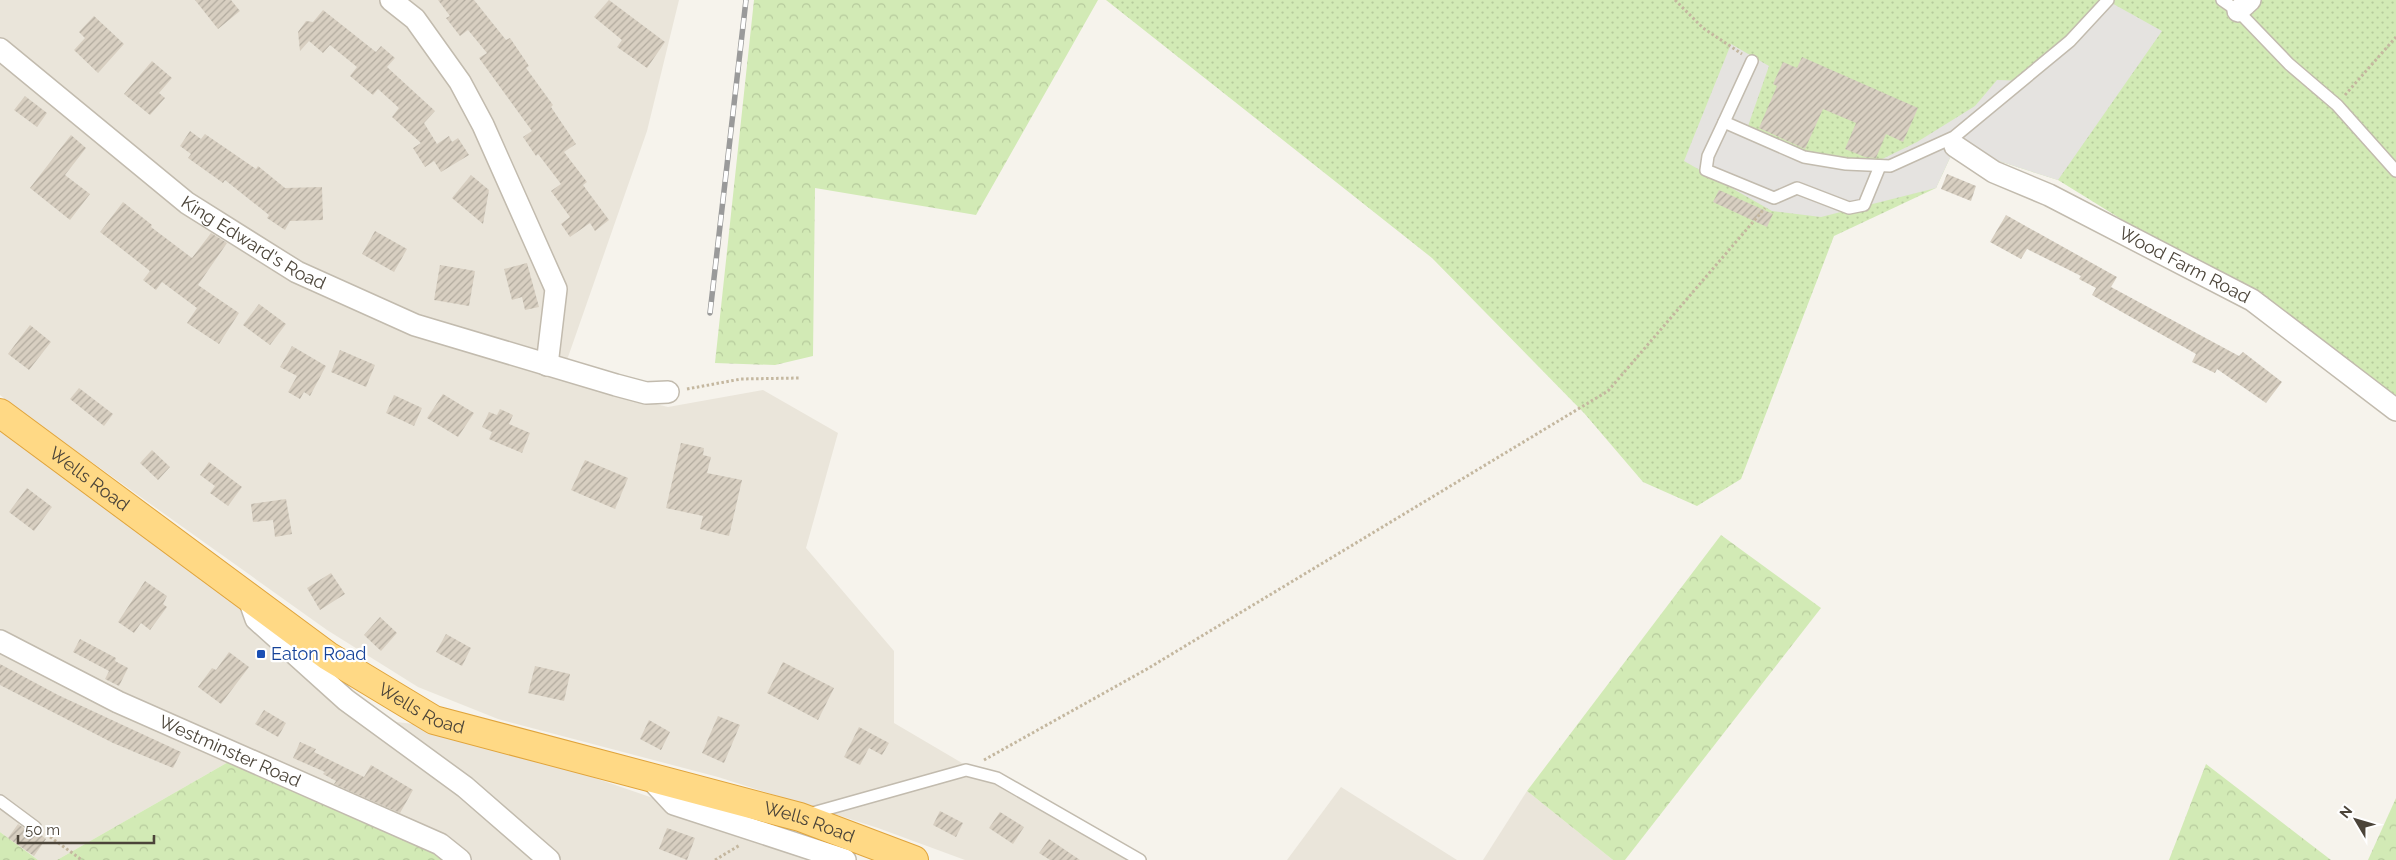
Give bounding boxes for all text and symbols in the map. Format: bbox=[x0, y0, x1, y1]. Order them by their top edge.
street label: King Edward's Road bbox=[178, 191, 329, 294]
street label: Wood Farm Road bbox=[2116, 222, 2254, 307]
street label: Wells Road bbox=[45, 442, 134, 515]
place label: Eaton Road bbox=[271, 643, 367, 664]
marker: Eaton Road bbox=[255, 648, 267, 660]
street label: Wells Road bbox=[375, 678, 467, 738]
street label: Westminster Road bbox=[156, 710, 304, 791]
north arrow bbox=[2331, 795, 2381, 845]
street label: Wells Road bbox=[762, 797, 858, 847]
text: N bbox=[2336, 803, 2355, 821]
scale bar bbox=[18, 812, 154, 844]
text: 50 m bbox=[25, 821, 60, 839]

